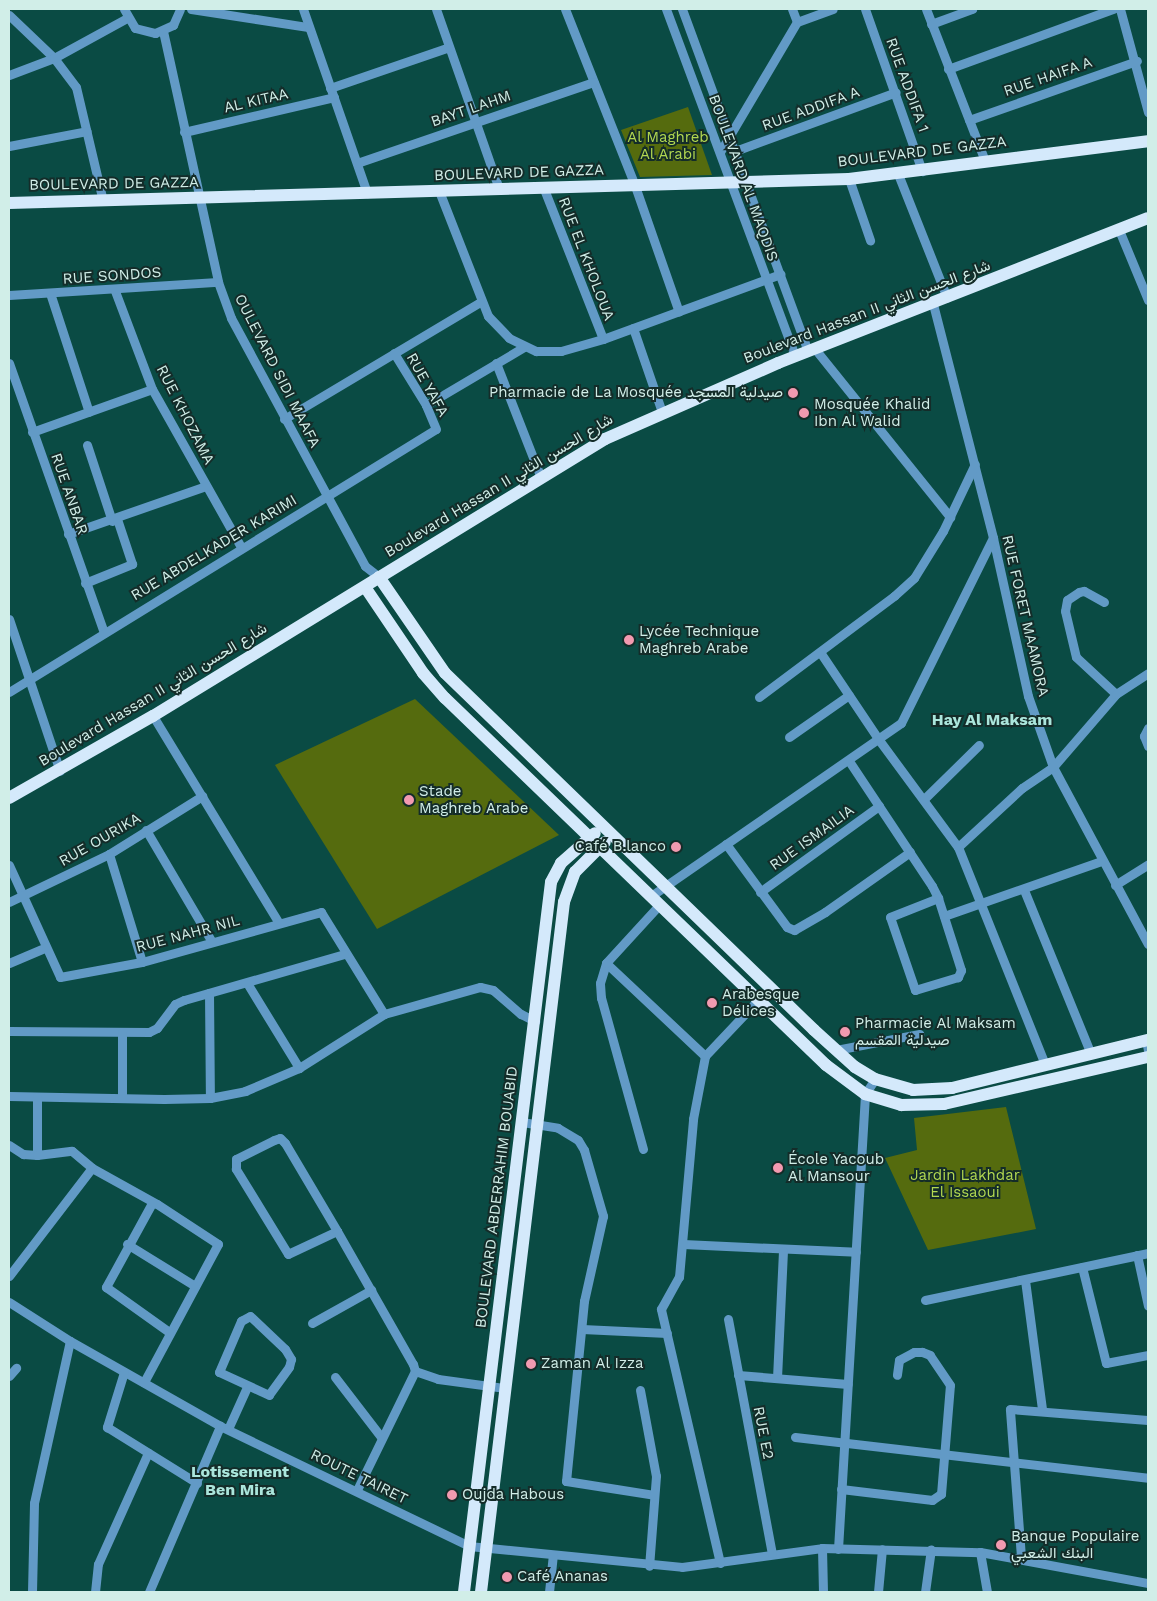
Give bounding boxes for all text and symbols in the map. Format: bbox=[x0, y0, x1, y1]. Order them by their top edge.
street label: RUE ADDIFA 1 bbox=[881, 35, 933, 135]
street label: RUE HAIFA A bbox=[1001, 53, 1095, 101]
street label: RUE ADDIFA A bbox=[759, 83, 863, 135]
street label: AL KITAA bbox=[222, 85, 290, 117]
street label: BAYT LAHM bbox=[428, 87, 514, 131]
street label: BOULEVARD AL MAQDIS bbox=[704, 92, 782, 264]
park label: Al Maghreb Al Arabi bbox=[627, 128, 709, 163]
street label: BOULEVARD DE GAZZA bbox=[837, 133, 1007, 171]
street label: BOULEVARD DE GAZZA bbox=[434, 161, 604, 185]
street label: BOULEVARD DE GAZZA bbox=[29, 174, 199, 194]
street label: RUE EL KHOLOUA bbox=[554, 195, 618, 323]
street label: Boulevard Hassan II شارع الحسن الثاني bbox=[741, 256, 993, 368]
street label: RUE SONDOS bbox=[62, 264, 162, 288]
street label: OULEVARD SIDI MAAFA bbox=[230, 291, 324, 451]
street label: RUE YAFA bbox=[402, 350, 452, 420]
street label: RUE KHOZAMA bbox=[152, 362, 218, 468]
place label: Pharmacie de La Mosquée صيدلية المسجد bbox=[489, 384, 783, 402]
marker: Pharmacie de La Mosquée صيدلية المسجد bbox=[787, 387, 799, 399]
place label: Mosquée Khalid Ibn Al Walid bbox=[814, 395, 930, 430]
marker: Mosquée Khalid Ibn Al Walid bbox=[798, 407, 810, 419]
street label: Boulevard Hassan II شارع الحسن الثاني bbox=[382, 411, 616, 561]
street label: RUE ANBAR bbox=[47, 451, 91, 537]
street label: RUE ABDELKADER KARIMI bbox=[128, 491, 300, 605]
street label: RUE FORET MAAMORA bbox=[998, 533, 1052, 699]
street label: Boulevard Hassan II شارع الحسن الثاني bbox=[36, 620, 270, 770]
place label: Lycée Technique Maghreb Arabe bbox=[639, 622, 760, 657]
marker: Lycée Technique Maghreb Arabe bbox=[623, 634, 635, 646]
district label: Hay Al Maksam bbox=[931, 710, 1053, 730]
place label: Stade Maghreb Arabe bbox=[419, 782, 529, 817]
marker: Stade Maghreb Arabe bbox=[403, 794, 415, 806]
street label: RUE ISMAILIA bbox=[766, 801, 858, 875]
street label: RUE OURIKA bbox=[56, 809, 144, 871]
place label: Café B.lanco bbox=[575, 838, 666, 856]
marker: Café B.lanco bbox=[670, 841, 682, 853]
street label: RUE NAHR NIL bbox=[134, 911, 242, 957]
place label: Arabesque Délices bbox=[722, 985, 800, 1020]
marker: Arabesque Délices bbox=[706, 997, 718, 1009]
place label: Pharmacie Al Maksam صيدلية المقسم bbox=[855, 1014, 1017, 1049]
marker: Pharmacie Al Maksam صيدلية المقسم bbox=[839, 1026, 851, 1038]
street label: BOULEVARD ABDERRAHIM BOUABID bbox=[472, 1065, 522, 1329]
place label: École Yacoub Al Mansour bbox=[788, 1150, 885, 1185]
marker: École Yacoub Al Mansour bbox=[772, 1162, 784, 1174]
park label: Jardin Lakhdar El Issaoui bbox=[910, 1166, 1020, 1201]
place label: Zaman Al Izza bbox=[541, 1355, 645, 1373]
marker: Zaman Al Izza bbox=[525, 1358, 537, 1370]
street label: RUE E2 bbox=[749, 1405, 777, 1461]
street label: ROUTE TAIRET bbox=[307, 1446, 411, 1508]
district label: Lotissement Ben Mira bbox=[191, 1462, 289, 1500]
place label: Oujda Habous bbox=[462, 1486, 564, 1504]
marker: Oujda Habous bbox=[446, 1489, 458, 1501]
place label: Banque Populaire البنك الشعبي bbox=[1011, 1527, 1139, 1562]
marker: Banque Populaire البنك الشعبي bbox=[995, 1539, 1007, 1551]
place label: Café Ananas bbox=[517, 1568, 609, 1586]
marker: Café Ananas bbox=[501, 1571, 513, 1583]

